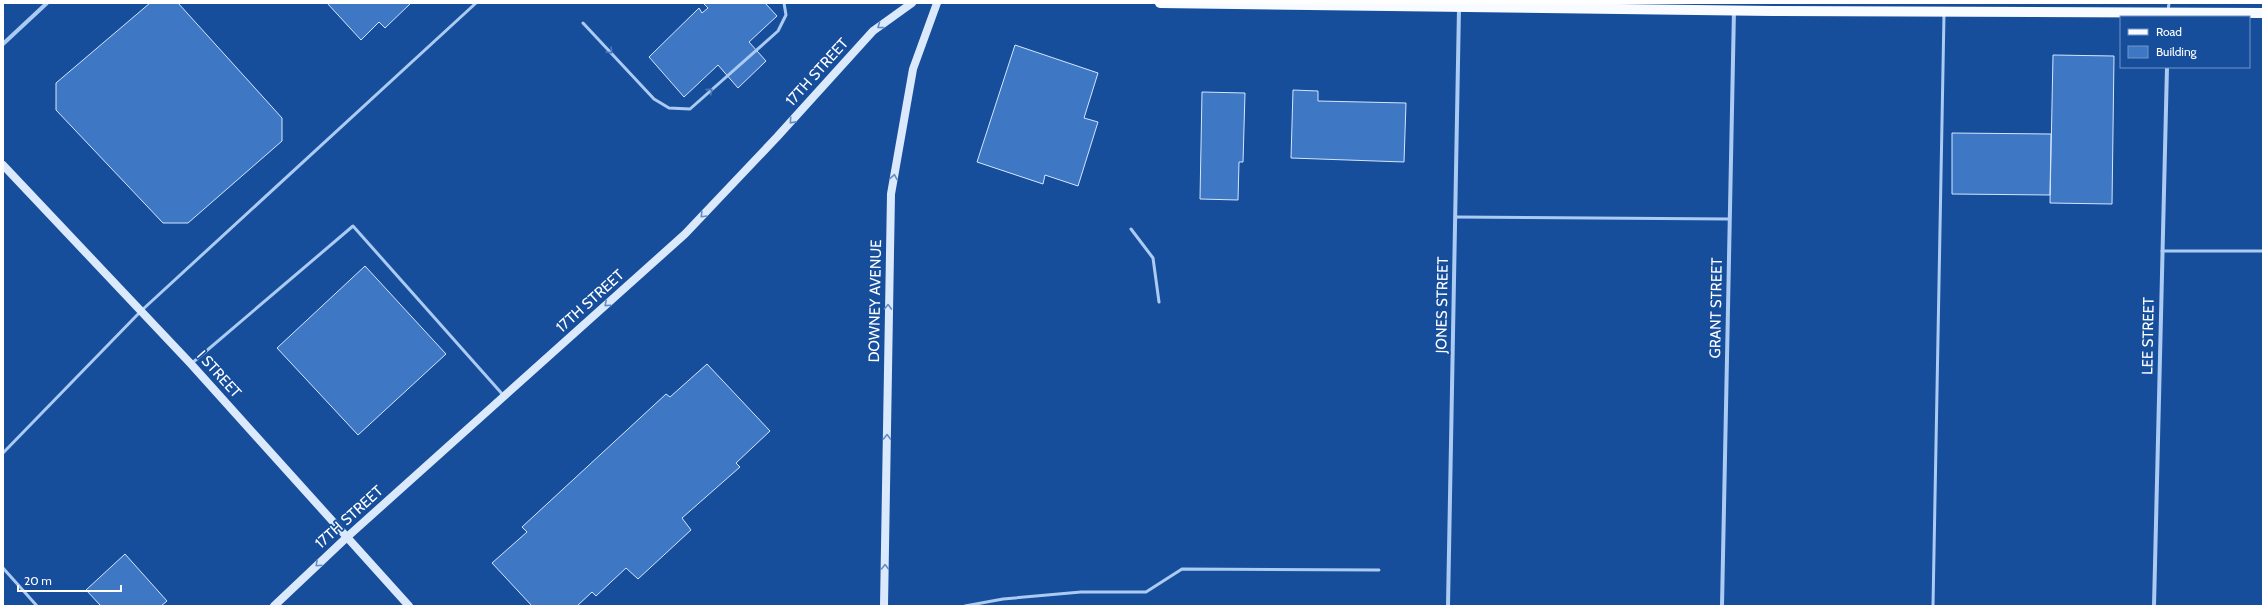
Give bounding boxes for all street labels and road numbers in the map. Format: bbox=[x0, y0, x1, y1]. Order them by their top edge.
street label: 17TH STREET bbox=[782, 34, 852, 110]
street label: DOWNEY AVENUE bbox=[865, 239, 885, 363]
street label: JONES STREET bbox=[1432, 256, 1452, 355]
street label: GRANT STREET bbox=[1706, 257, 1726, 359]
street label: 17TH STREET bbox=[552, 266, 628, 336]
street label: LEE STREET bbox=[2138, 297, 2158, 375]
street label: I STREET bbox=[193, 347, 245, 401]
street label: 17TH STREET bbox=[311, 482, 387, 552]

